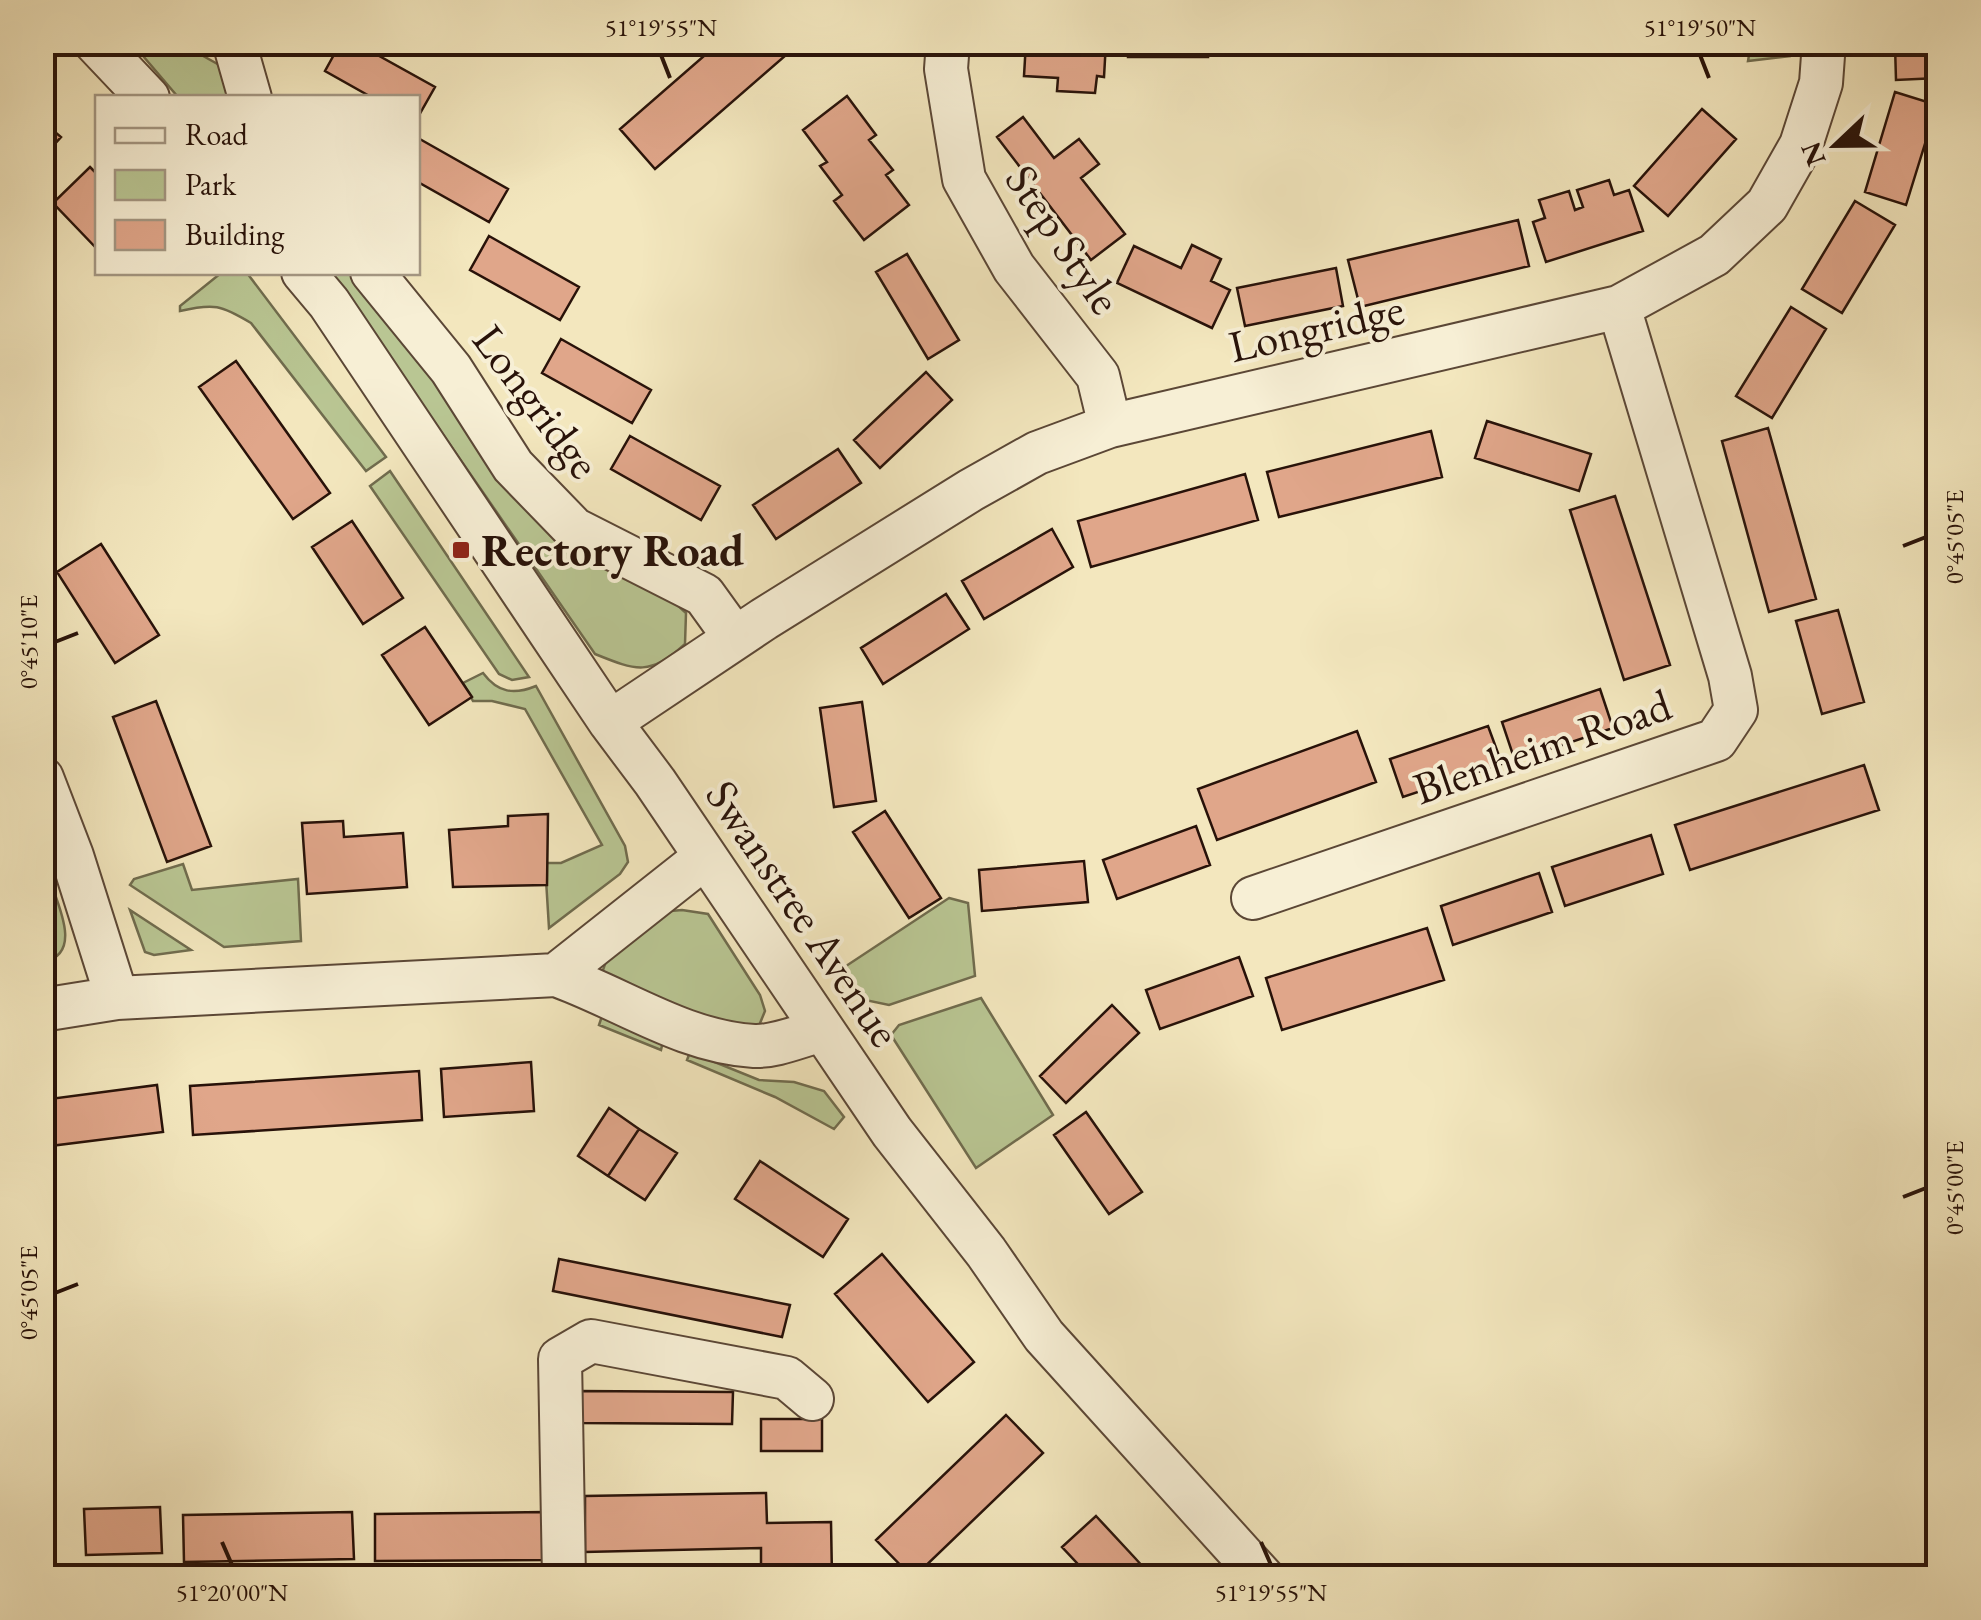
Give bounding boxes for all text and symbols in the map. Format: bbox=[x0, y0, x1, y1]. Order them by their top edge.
text: 51°19'55"N bbox=[605, 11, 717, 43]
text: 51°19'50"N bbox=[1644, 11, 1756, 43]
legend bbox=[95, 95, 420, 275]
north arrow bbox=[1786, 95, 1886, 195]
text: Road bbox=[185, 115, 249, 154]
text: N bbox=[1792, 137, 1834, 172]
street label: Step Style bbox=[993, 153, 1135, 325]
text: Park bbox=[185, 165, 237, 204]
text: Building bbox=[185, 215, 285, 254]
street label: Longridge bbox=[1223, 279, 1409, 375]
street label: Longridge bbox=[460, 313, 614, 489]
text: 0°45'05"E bbox=[1938, 490, 1970, 584]
place label: Rectory Road bbox=[481, 521, 744, 579]
marker: Rectory Road bbox=[450, 539, 472, 561]
text: 0°45'10"E bbox=[12, 595, 44, 689]
street label: Blenheim Road bbox=[1406, 675, 1679, 817]
street label: Swanstree Avenue bbox=[693, 769, 915, 1057]
text: 0°45'00"E bbox=[1938, 1141, 1970, 1235]
text: 0°45'05"E bbox=[12, 1246, 44, 1340]
text: 51°20'00"N bbox=[176, 1576, 288, 1608]
text: 51°19'55"N bbox=[1215, 1576, 1327, 1608]

